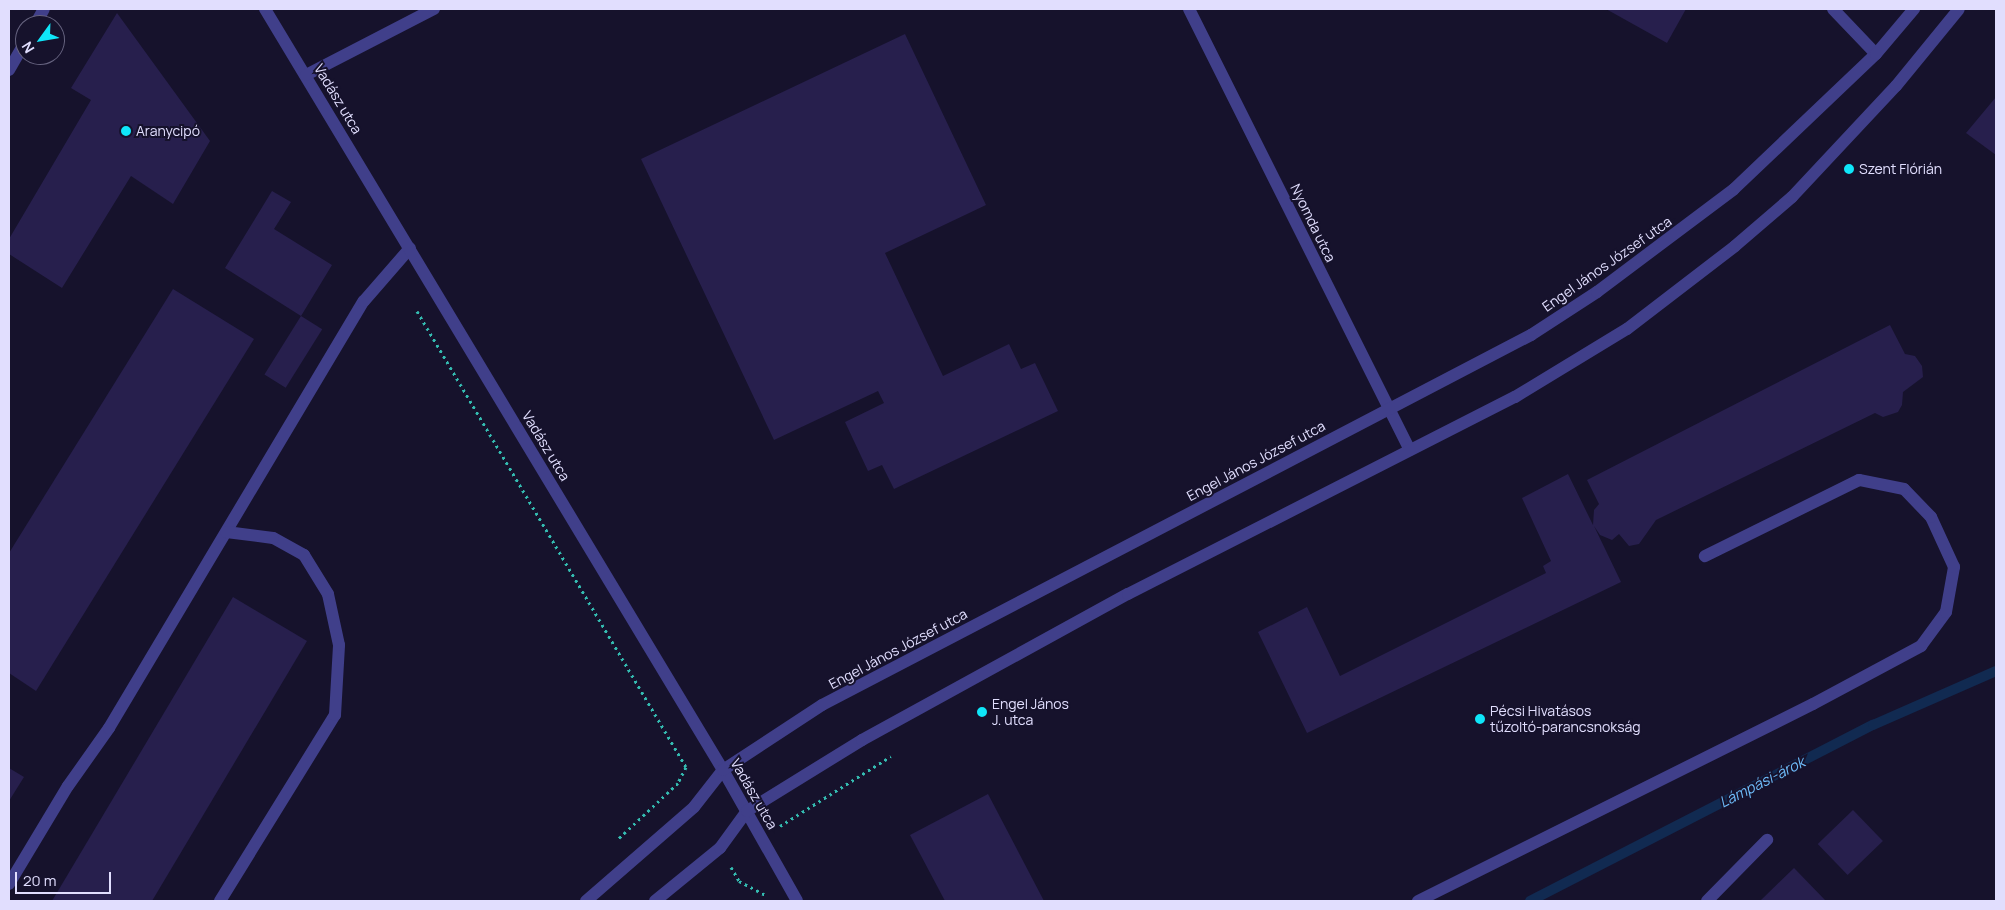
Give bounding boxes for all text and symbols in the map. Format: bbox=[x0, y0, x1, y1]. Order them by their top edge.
north arrow bbox=[15, 15, 65, 65]
text: N bbox=[17, 38, 38, 57]
street label: Vadász utca bbox=[311, 61, 365, 137]
place label: Aranycipó bbox=[136, 123, 200, 139]
marker: Aranycipó bbox=[120, 125, 132, 137]
place label: Szent Flórián bbox=[1859, 161, 1942, 177]
marker: Szent Flórián bbox=[1843, 163, 1855, 175]
street label: Nyomda utca bbox=[1287, 181, 1339, 265]
street label: Engel János József utca bbox=[1539, 213, 1675, 315]
street label: Vadász utca bbox=[519, 408, 573, 484]
street label: Engel János József utca bbox=[1184, 417, 1328, 505]
street label: Engel János József utca bbox=[826, 605, 970, 693]
place label: Engel János J. utca bbox=[992, 696, 1069, 729]
place label: Pécsi Hivatásos tűzoltó-parancsnokság bbox=[1490, 703, 1641, 736]
marker: Engel János J. utca bbox=[976, 706, 988, 718]
marker: Pécsi Hivatásos tűzoltó-parancsnokság bbox=[1474, 713, 1486, 725]
water label: Lámpási-árok bbox=[1716, 753, 1808, 811]
street label: Vadász utca bbox=[727, 756, 781, 832]
scale bar bbox=[18, 862, 114, 894]
text: 20 m bbox=[23, 870, 56, 891]

